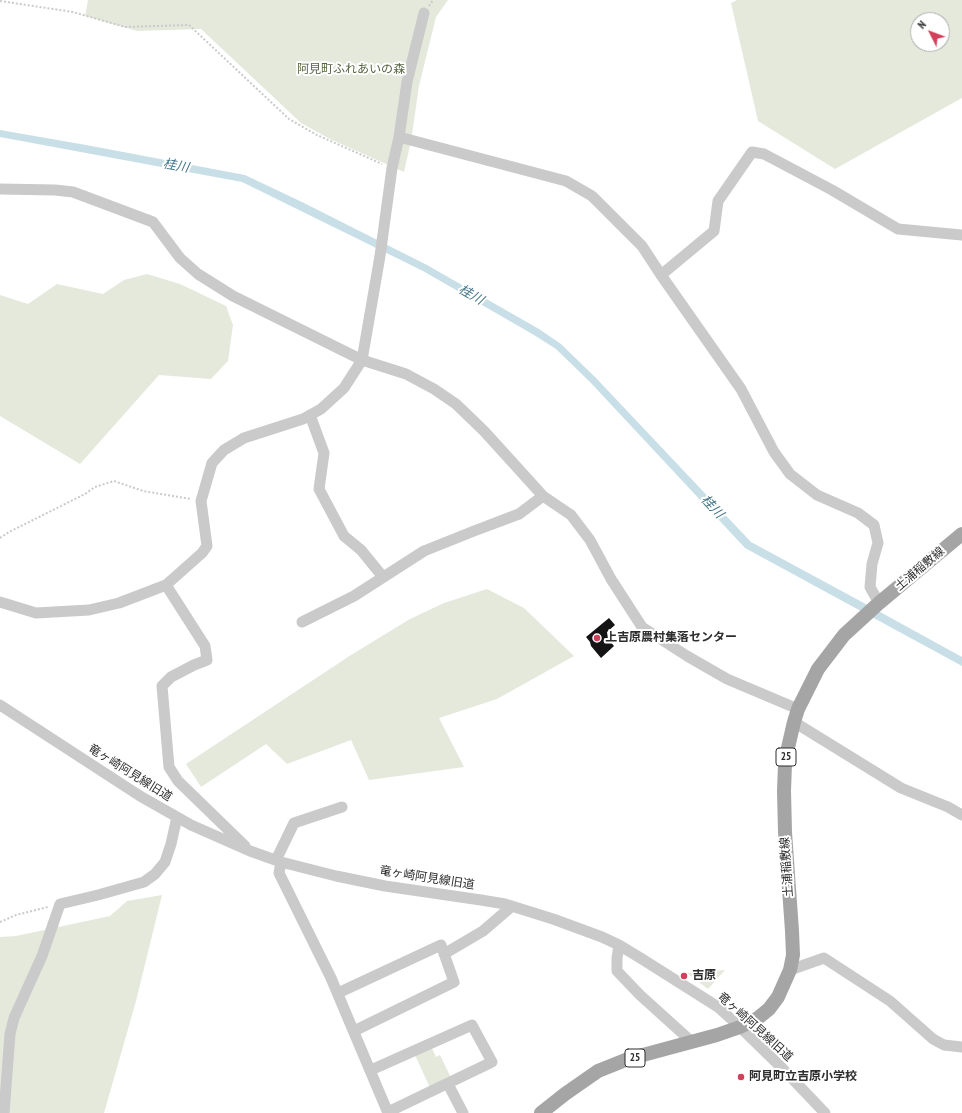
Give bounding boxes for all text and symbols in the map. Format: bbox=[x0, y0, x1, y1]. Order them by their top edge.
north arrow bbox=[910, 12, 950, 52]
text: N bbox=[915, 18, 929, 32]
park label: 阿見町ふれあいの森 bbox=[297, 63, 405, 77]
water label: 桂川 bbox=[162, 156, 190, 176]
water label: 桂川 bbox=[456, 282, 486, 308]
water label: 桂川 bbox=[697, 492, 727, 522]
street label: 土浦稲敷線 bbox=[892, 544, 948, 594]
place label: 上吉原農村集落センター bbox=[605, 631, 737, 645]
marker: 上吉原農村集落センター bbox=[592, 633, 602, 643]
street label: 竜ヶ崎阿見線旧道 bbox=[85, 741, 175, 805]
road number: 25 bbox=[776, 748, 796, 766]
street label: 土浦稲敷線 bbox=[778, 837, 796, 897]
street label: 竜ヶ崎阿見線旧道 bbox=[378, 863, 476, 893]
place label: 吉原 bbox=[692, 969, 716, 983]
marker: 吉原 bbox=[679, 971, 689, 981]
street label: 竜ヶ崎阿見線旧道 bbox=[715, 990, 795, 1064]
road number: 25 bbox=[625, 1049, 645, 1067]
place label: 阿見町立吉原小学校 bbox=[749, 1070, 857, 1084]
marker: 阿見町立吉原小学校 bbox=[736, 1072, 746, 1082]

